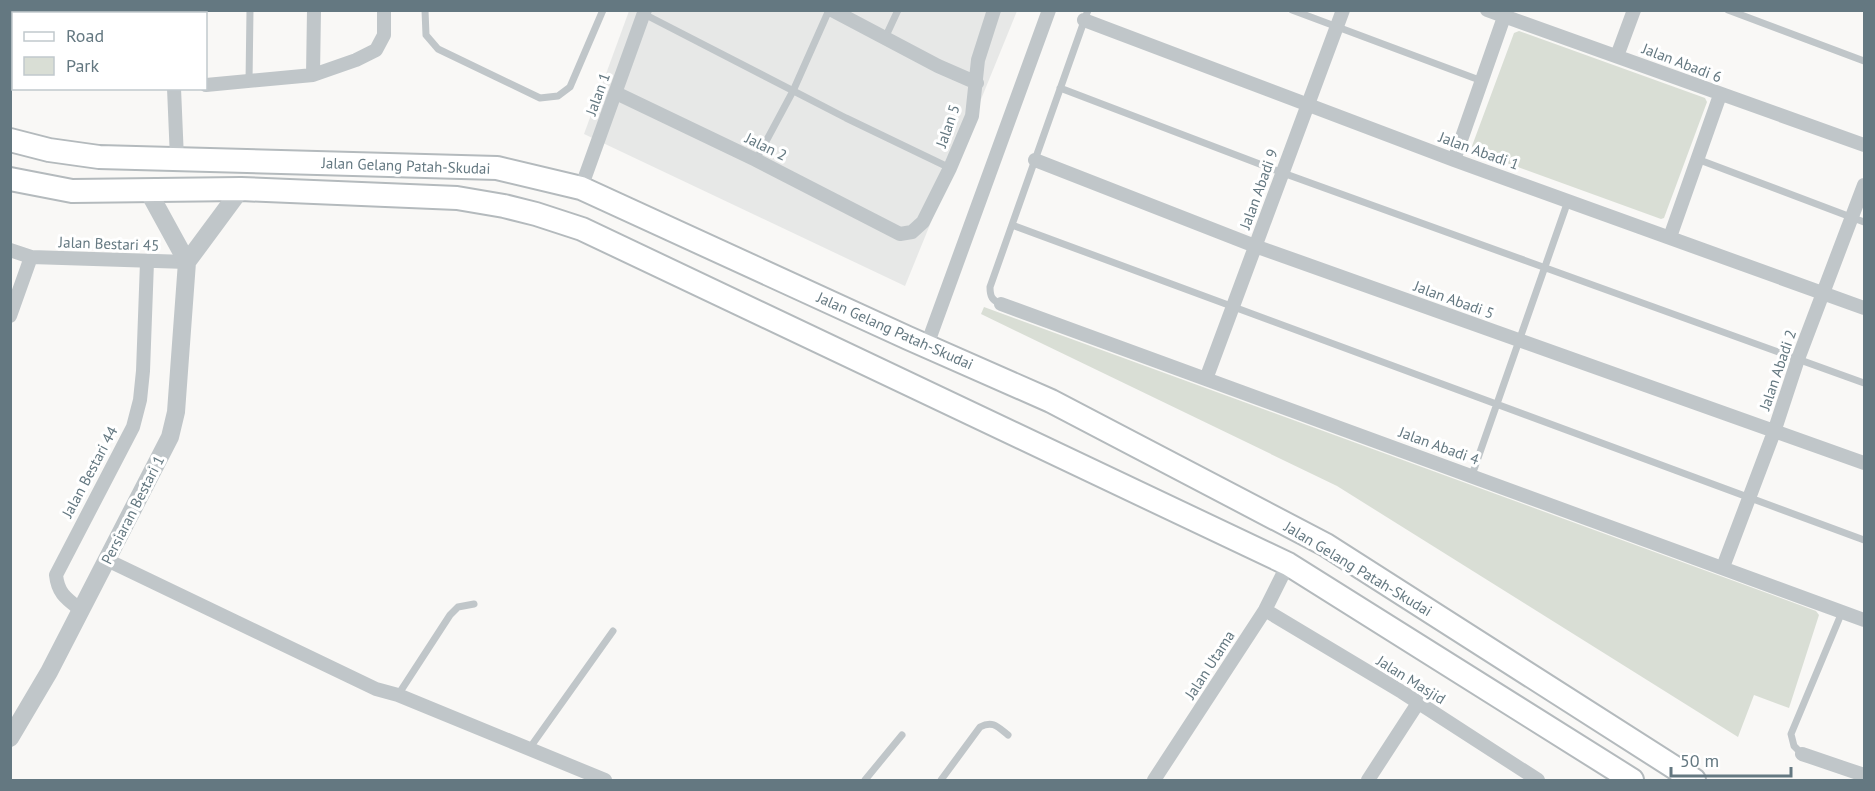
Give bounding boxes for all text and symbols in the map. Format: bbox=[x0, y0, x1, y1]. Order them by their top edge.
legend bbox=[12, 12, 207, 90]
text: Road bbox=[66, 24, 104, 47]
street label: Jalan Abadi 6 bbox=[1639, 38, 1725, 86]
text: Park bbox=[66, 54, 99, 77]
street label: Jalan 1 bbox=[581, 70, 614, 119]
street label: Jalan 5 bbox=[931, 102, 964, 151]
street label: Jalan Abadi 1 bbox=[1436, 127, 1522, 174]
street label: Jalan 2 bbox=[741, 128, 790, 165]
street label: Jalan Abadi 9 bbox=[1235, 146, 1282, 232]
street label: Jalan Gelang Patah-Skudai bbox=[320, 153, 491, 178]
street label: Jalan Bestari 45 bbox=[57, 232, 160, 255]
street label: Jalan Abadi 5 bbox=[1411, 276, 1497, 323]
street label: Jalan Gelang Patah-Skudai bbox=[813, 287, 976, 374]
street label: Jalan Abadi 2 bbox=[1755, 327, 1800, 414]
street label: Jalan Abadi 4 bbox=[1396, 422, 1482, 469]
street label: Jalan Bestari 44 bbox=[57, 423, 122, 521]
street label: Persiaran Bestari 1 bbox=[97, 452, 168, 567]
street label: Jalan Gelang Patah-Skudai bbox=[1280, 516, 1436, 620]
street label: Jalan Utama bbox=[1180, 627, 1239, 703]
street label: Jalan Masjid bbox=[1372, 650, 1449, 708]
scale bar bbox=[1671, 740, 1791, 778]
text: 50 m bbox=[1680, 749, 1719, 772]

